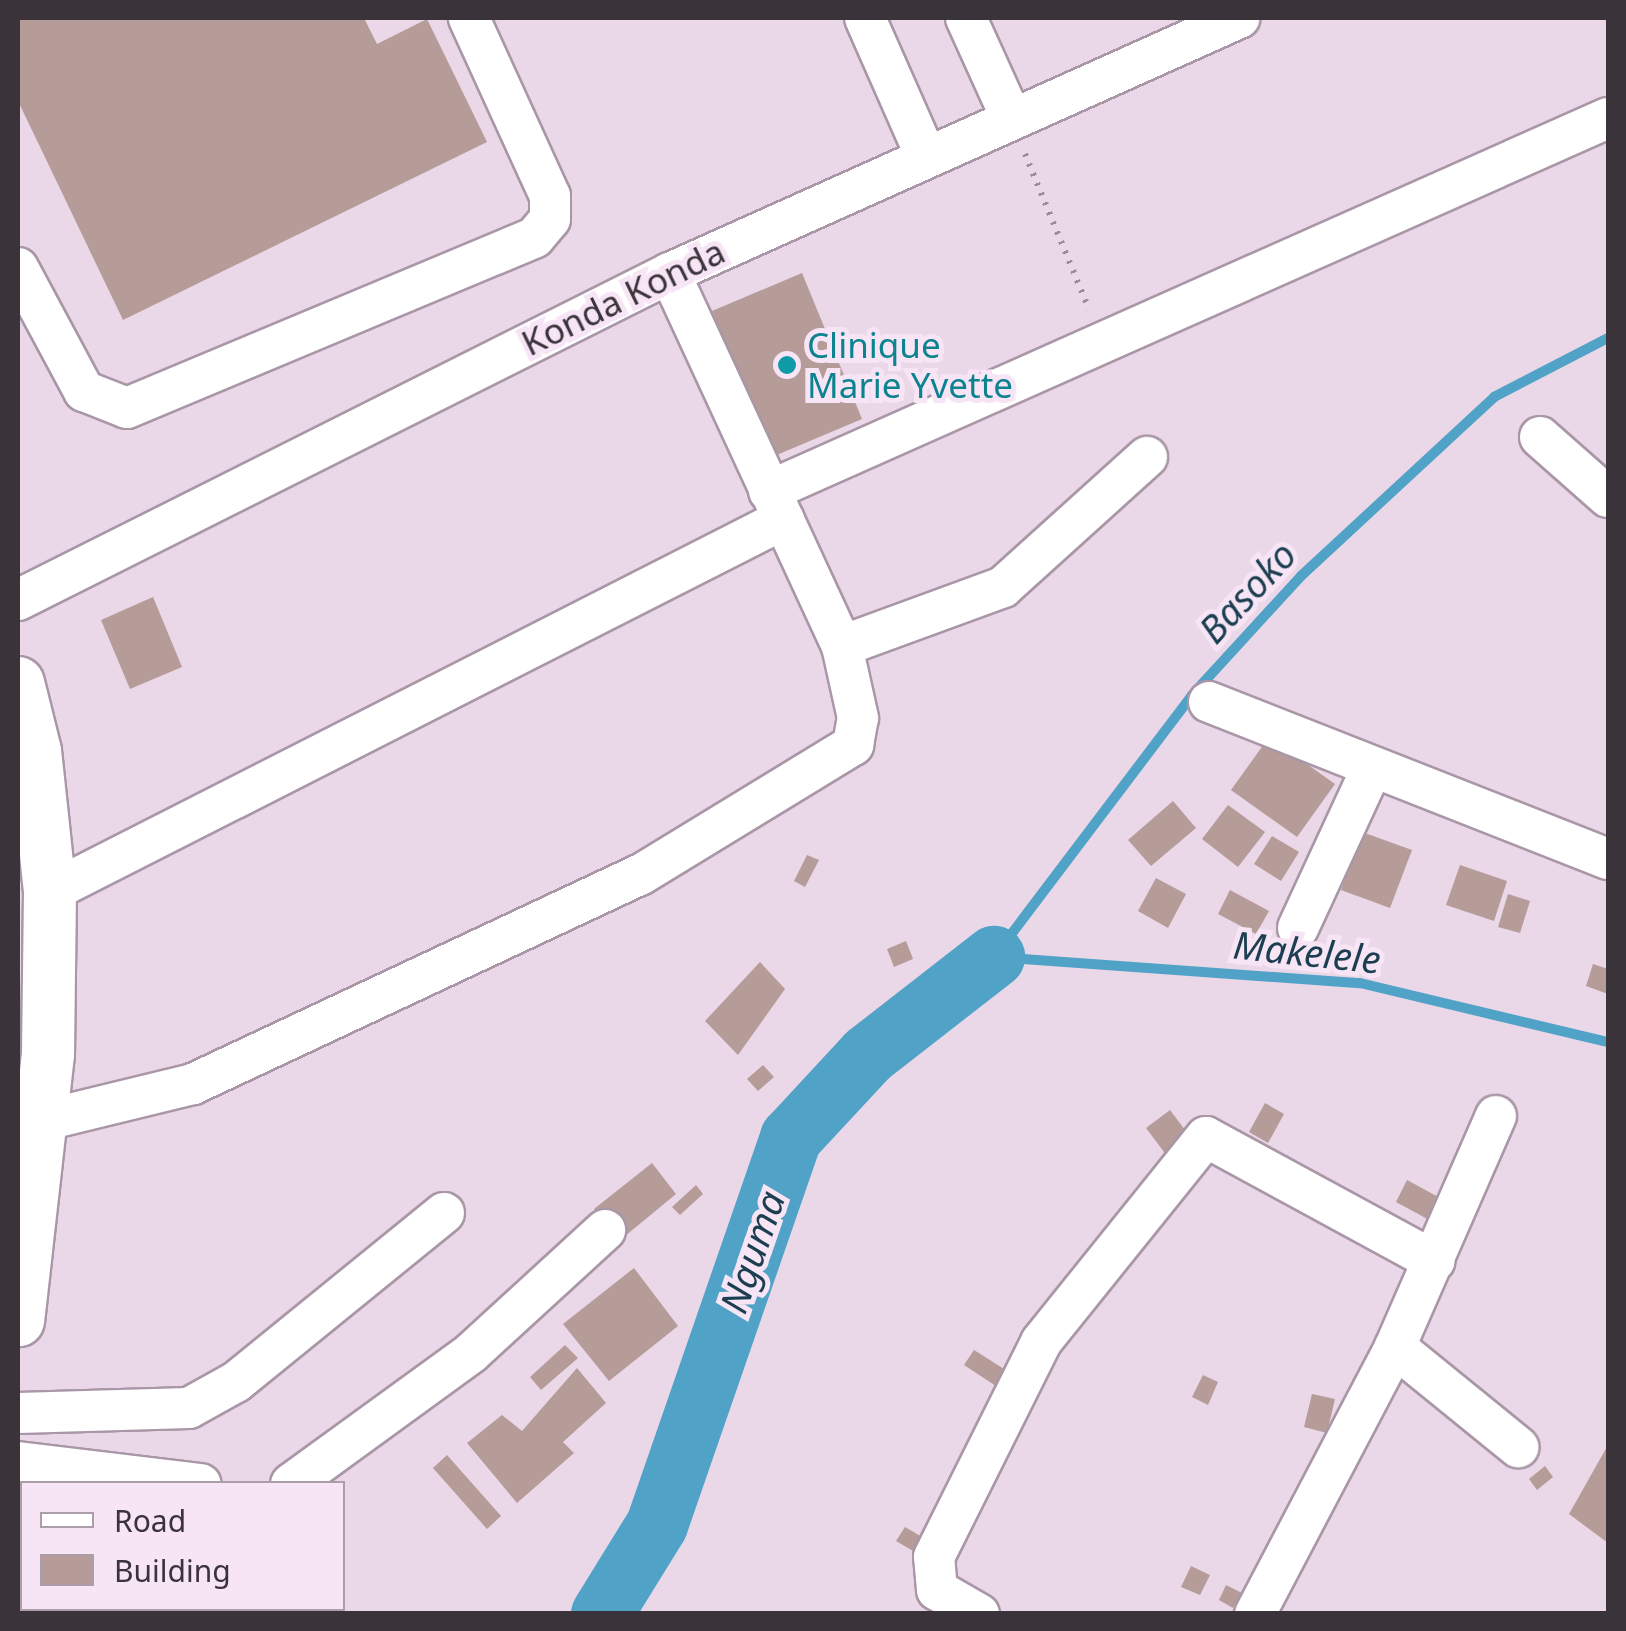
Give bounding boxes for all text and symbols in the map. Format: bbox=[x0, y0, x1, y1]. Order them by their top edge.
street label: Konda Konda bbox=[515, 230, 731, 364]
place label: Clinique Marie Yvette bbox=[807, 324, 1013, 406]
marker: Clinique Marie Yvette bbox=[776, 354, 798, 376]
water label: Basoko bbox=[1189, 532, 1305, 652]
water label: Makelele bbox=[1231, 922, 1383, 982]
water label: Nguma bbox=[710, 1185, 794, 1319]
legend bbox=[20, 1481, 345, 1611]
text: Road bbox=[114, 1500, 186, 1541]
text: Building bbox=[114, 1550, 231, 1591]

